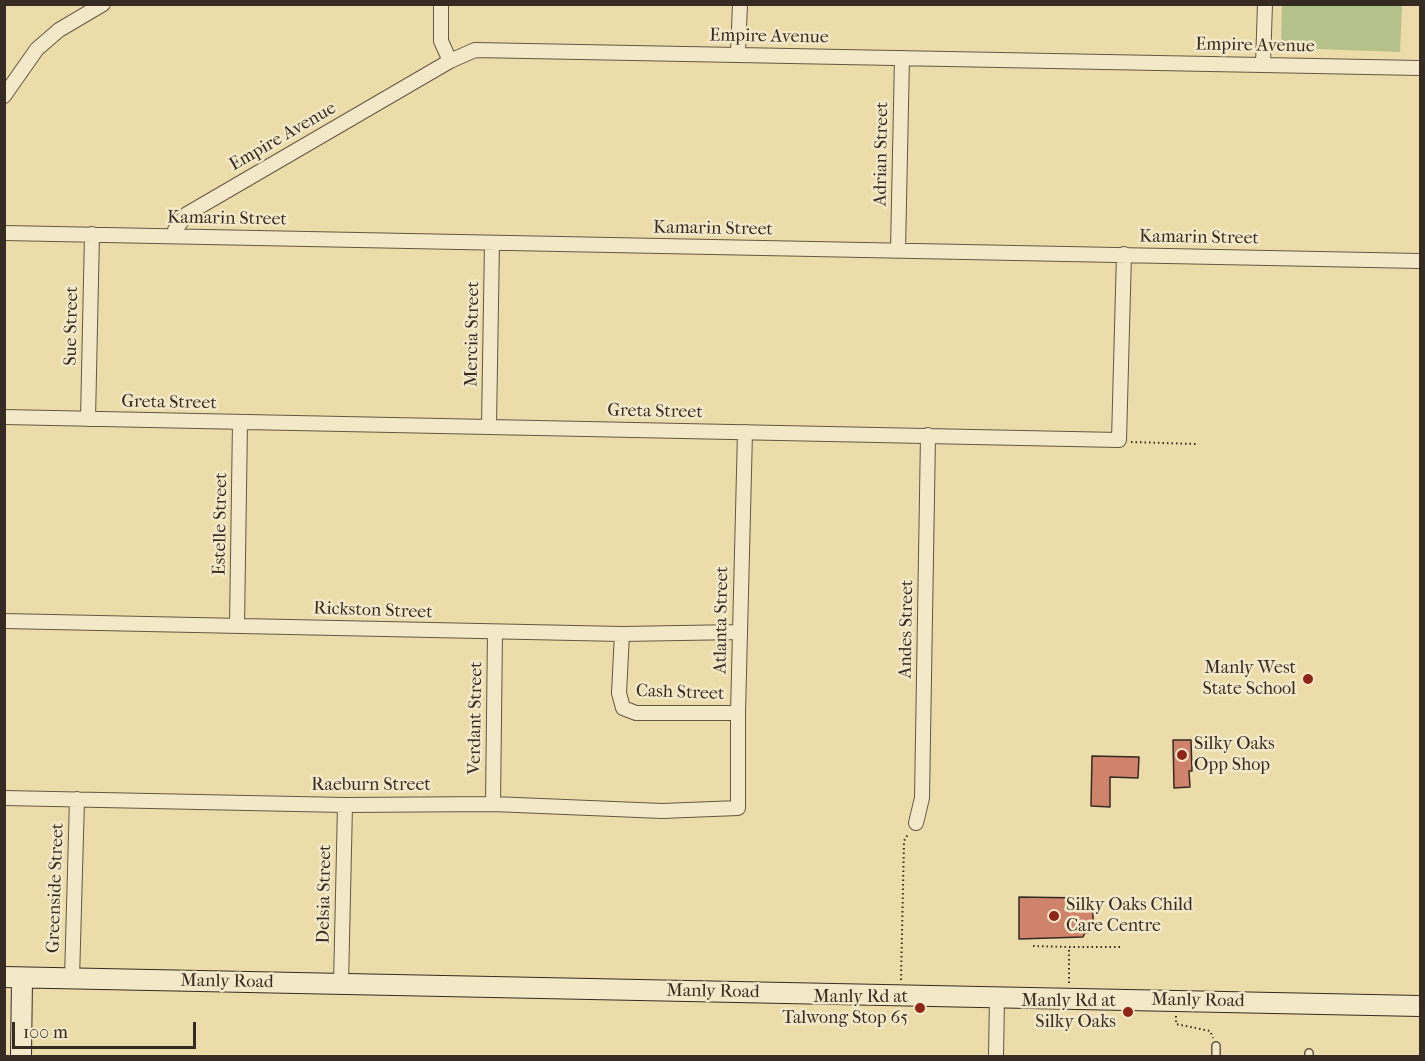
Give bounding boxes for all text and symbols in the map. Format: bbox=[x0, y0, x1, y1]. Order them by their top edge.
street label: Empire Avenue bbox=[709, 25, 829, 49]
street label: Empire Avenue bbox=[1195, 34, 1315, 58]
street label: Empire Avenue bbox=[226, 98, 340, 176]
street label: Adrian Street bbox=[870, 102, 894, 206]
street label: Kamarin Street bbox=[167, 207, 287, 231]
street label: Kamarin Street bbox=[653, 217, 773, 241]
street label: Kamarin Street bbox=[1139, 226, 1259, 250]
street label: Mercia Street bbox=[461, 281, 485, 387]
street label: Sue Street bbox=[61, 286, 83, 366]
street label: Greta Street bbox=[121, 391, 217, 415]
street label: Greta Street bbox=[607, 400, 703, 424]
street label: Estelle Street bbox=[209, 472, 233, 576]
street label: Atlanta Street bbox=[710, 566, 734, 674]
street label: Andes Street bbox=[895, 579, 919, 679]
street label: Rickston Street bbox=[313, 598, 433, 624]
place label: Manly West State School bbox=[1202, 658, 1296, 700]
street label: Verdant Street bbox=[464, 661, 488, 775]
marker: Manly West State School bbox=[1301, 672, 1315, 686]
street label: Cash Street bbox=[635, 681, 725, 705]
place label: Silky Oaks Opp Shop bbox=[1194, 734, 1275, 777]
marker: Silky Oaks Opp Shop bbox=[1175, 748, 1189, 762]
street label: Raeburn Street bbox=[311, 775, 431, 797]
street label: Greenside Street bbox=[43, 822, 69, 954]
street label: Delsia Street bbox=[313, 844, 337, 944]
place label: Silky Oaks Child Care Centre bbox=[1066, 895, 1193, 938]
marker: Silky Oaks Child Care Centre bbox=[1047, 909, 1061, 923]
street label: Manly Road bbox=[180, 970, 274, 994]
street label: Manly Road bbox=[666, 980, 760, 1004]
place label: Manly Rd at Talwong Stop 65 bbox=[782, 987, 908, 1030]
street label: Manly Road bbox=[1151, 989, 1245, 1013]
place label: Manly Rd at Silky Oaks bbox=[1021, 991, 1116, 1034]
marker: Manly Rd at Talwong Stop 65 bbox=[913, 1001, 927, 1015]
marker: Manly Rd at Silky Oaks bbox=[1121, 1005, 1135, 1019]
scale bar bbox=[15, 1010, 200, 1048]
text: 100 m bbox=[23, 1022, 68, 1043]

